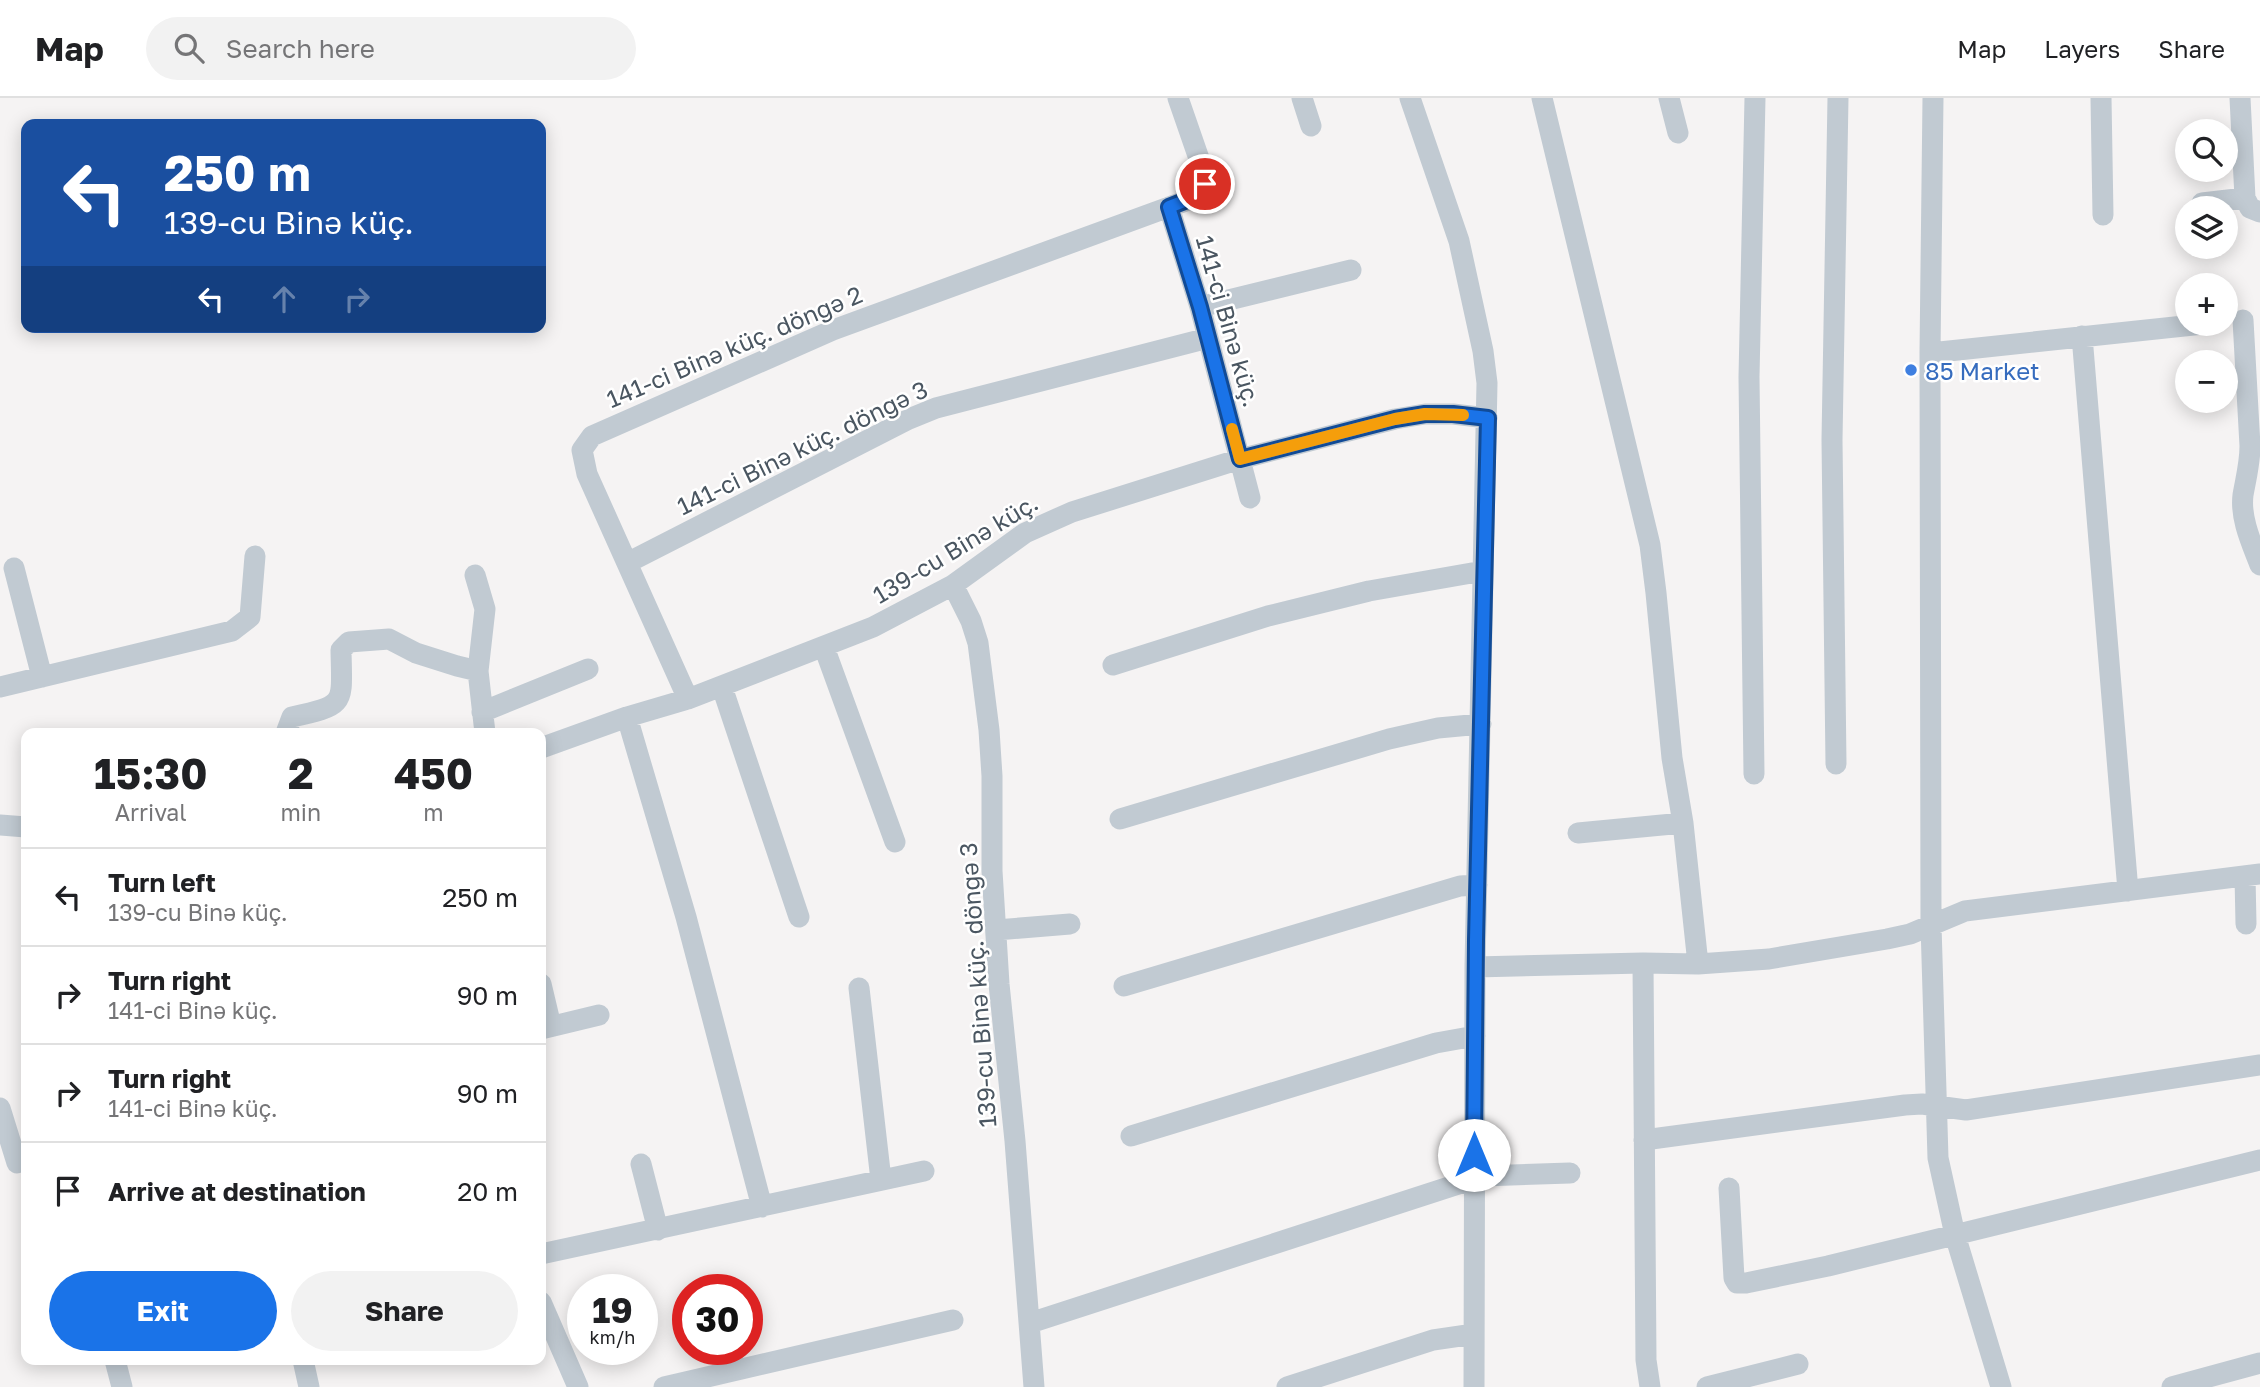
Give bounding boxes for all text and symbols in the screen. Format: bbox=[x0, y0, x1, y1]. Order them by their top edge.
search box bbox=[146, 17, 636, 80]
text: Map bbox=[35, 29, 104, 68]
icon: search bbox=[170, 29, 208, 67]
text: Search here bbox=[226, 33, 375, 64]
text: Map bbox=[1957, 34, 2006, 63]
text: Layers bbox=[2044, 34, 2120, 63]
text: Share bbox=[2158, 34, 2225, 63]
map controls bbox=[2175, 119, 2238, 413]
button: search bbox=[2175, 119, 2238, 182]
text: 250 m bbox=[164, 143, 311, 202]
icon: left bbox=[49, 147, 140, 238]
pin bbox=[1175, 154, 1235, 214]
icon: arrive bbox=[1186, 165, 1224, 203]
button: layers bbox=[2175, 196, 2238, 259]
text: 139-cu Binə küç. bbox=[164, 203, 414, 241]
street label: 141-ci Binə küç. bbox=[1191, 232, 1267, 410]
button: + bbox=[2175, 273, 2238, 336]
street label: 141-ci Binə küç. döngə 2 bbox=[602, 279, 866, 413]
icon: left bbox=[192, 280, 230, 318]
icon: ahead bbox=[265, 280, 303, 318]
icon: right bbox=[338, 280, 376, 318]
button: − bbox=[2175, 350, 2238, 413]
place label: 85 Market bbox=[1925, 356, 2040, 385]
marker: 85 Market bbox=[1903, 362, 1919, 378]
street label: 141-ci Binə küç. döngə 3 bbox=[672, 374, 932, 520]
street label: 139-cu Binə küç. bbox=[867, 487, 1043, 609]
text: 15:30 bbox=[94, 748, 208, 798]
text: 2 bbox=[288, 748, 314, 798]
text: 450 bbox=[394, 748, 473, 798]
text: Arrival bbox=[115, 798, 187, 826]
text: min bbox=[280, 798, 321, 826]
text: m bbox=[423, 798, 444, 826]
street label: 139-cu Binə küç. döngə 3 bbox=[953, 842, 1001, 1128]
text: Turn left bbox=[108, 867, 216, 898]
icon: left bbox=[49, 878, 87, 916]
text: 250 m bbox=[442, 882, 518, 913]
text: 139-cu Binə küç. bbox=[108, 898, 288, 926]
text: Turn right bbox=[108, 965, 231, 996]
icon: right bbox=[49, 976, 87, 1014]
text: 90 m bbox=[457, 980, 518, 1011]
text: 141-ci Binə küç. bbox=[108, 996, 278, 1024]
text: Turn right bbox=[108, 1063, 231, 1094]
icon: right bbox=[49, 1074, 87, 1112]
text: 90 m bbox=[457, 1078, 518, 1109]
text: 141-ci Binə küç. bbox=[108, 1094, 278, 1122]
position arrow bbox=[1437, 1118, 1511, 1192]
icon: arrive bbox=[49, 1172, 87, 1210]
text: Arrive at destination bbox=[108, 1176, 366, 1207]
text: 20 m bbox=[457, 1176, 518, 1207]
button: Exit bbox=[49, 1271, 277, 1351]
button: Share bbox=[291, 1271, 518, 1351]
speed limit sign: 30 bbox=[672, 1274, 763, 1365]
text: 19 bbox=[592, 1289, 633, 1331]
text: km/h bbox=[590, 1326, 635, 1348]

